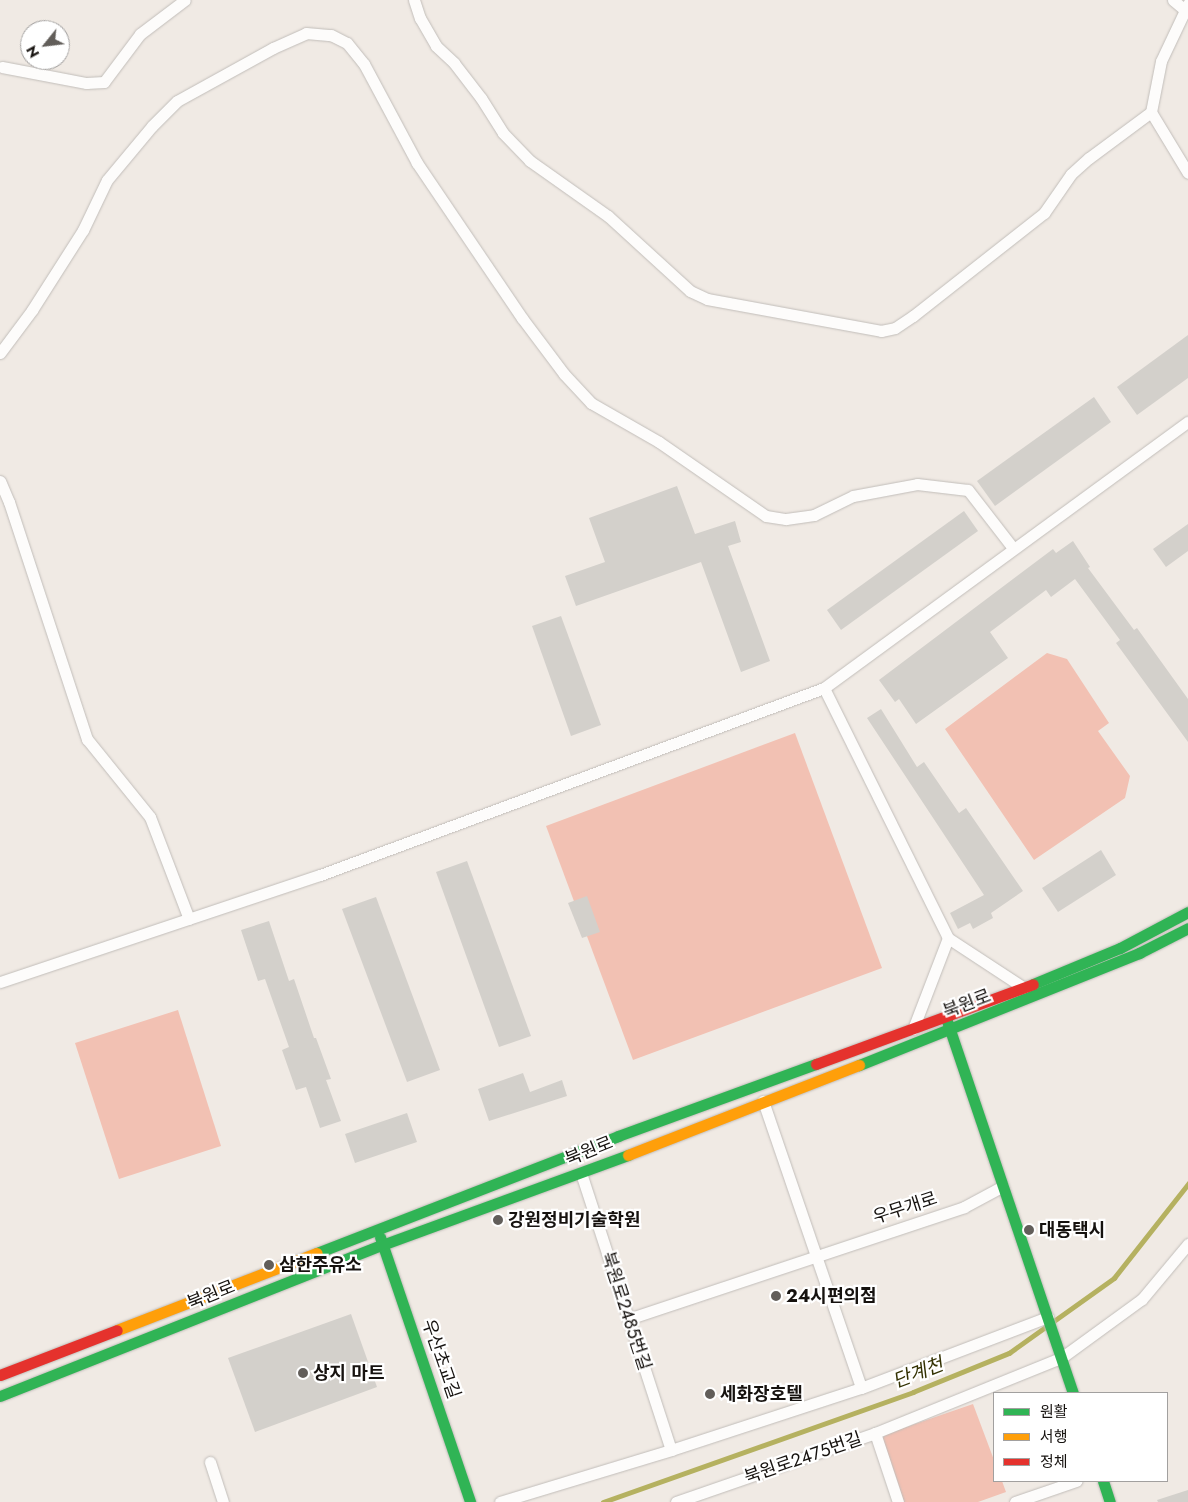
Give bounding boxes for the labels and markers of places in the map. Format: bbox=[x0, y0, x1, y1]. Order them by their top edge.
place label: 강원정비기술학원 bbox=[508, 1209, 640, 1231]
marker: 강원정비기술학원 bbox=[492, 1214, 504, 1226]
place label: 대동택시 bbox=[1039, 1219, 1105, 1241]
marker: 대동택시 bbox=[1023, 1224, 1035, 1236]
place label: 삼한주유소 bbox=[279, 1254, 362, 1276]
marker: 삼한주유소 bbox=[263, 1259, 275, 1271]
place label: 24시편의점 bbox=[786, 1285, 877, 1307]
marker: 24시편의점 bbox=[770, 1290, 782, 1302]
place label: 상지 마트 bbox=[313, 1362, 385, 1384]
marker: 상지 마트 bbox=[297, 1367, 309, 1379]
place label: 세화장호텔 bbox=[720, 1383, 803, 1405]
marker: 세화장호텔 bbox=[704, 1388, 716, 1400]

